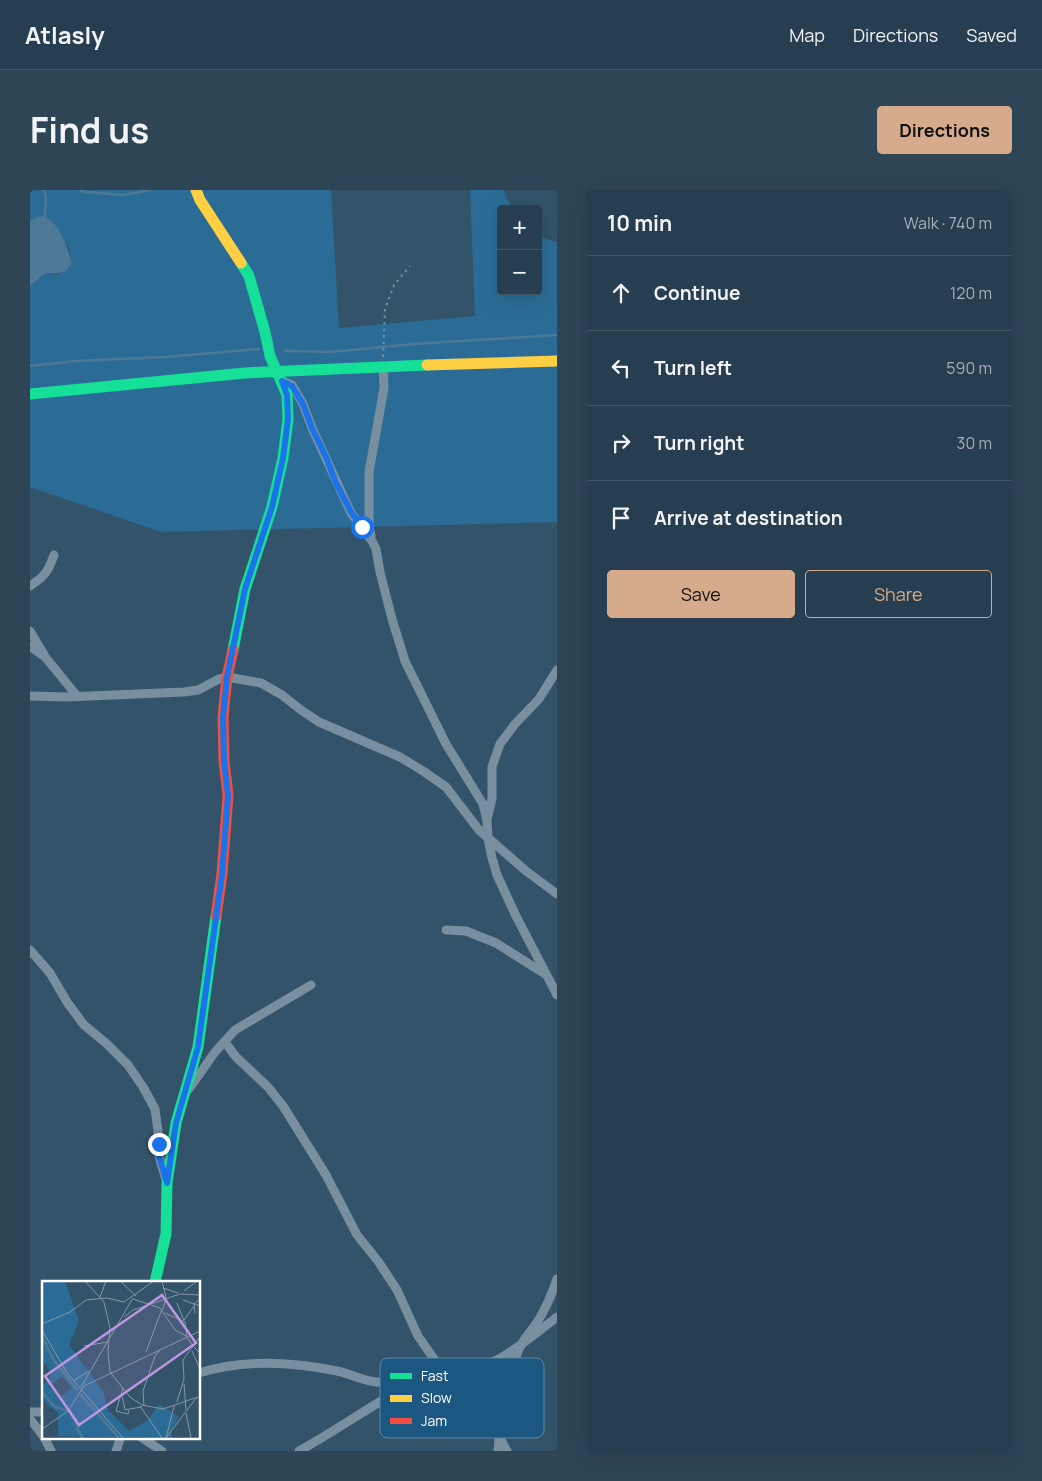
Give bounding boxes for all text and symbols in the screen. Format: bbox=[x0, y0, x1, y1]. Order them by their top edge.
text: Atlasly bbox=[25, 18, 105, 51]
text: Map bbox=[789, 23, 825, 47]
text: Directions bbox=[853, 23, 938, 47]
text: Saved bbox=[966, 23, 1017, 47]
text: Find us bbox=[30, 106, 149, 154]
button: Directions bbox=[877, 106, 1012, 154]
map controls bbox=[497, 205, 542, 295]
button: + bbox=[497, 205, 542, 250]
text: 10 min bbox=[607, 209, 672, 237]
text: Walk · 740 m bbox=[904, 212, 992, 234]
button: − bbox=[497, 250, 542, 295]
icon: ahead bbox=[607, 279, 635, 307]
text: Continue bbox=[654, 280, 740, 306]
text: 120 m bbox=[950, 282, 992, 304]
icon: left bbox=[607, 354, 635, 382]
text: Turn left bbox=[654, 355, 732, 381]
text: 590 m bbox=[946, 357, 992, 379]
icon: right bbox=[607, 429, 635, 457]
text: Turn right bbox=[654, 430, 744, 456]
text: 30 m bbox=[957, 432, 992, 454]
icon: arrive bbox=[607, 504, 635, 532]
text: Arrive at destination bbox=[654, 505, 843, 531]
route start bbox=[351, 516, 374, 539]
button: Save bbox=[607, 570, 795, 618]
button: Share bbox=[805, 570, 992, 618]
route end bbox=[148, 1133, 171, 1156]
inset map bbox=[42, 1281, 200, 1438]
legend bbox=[380, 1358, 544, 1438]
text: Fast bbox=[421, 1366, 449, 1385]
text: Slow bbox=[421, 1388, 452, 1407]
text: Jam bbox=[421, 1411, 447, 1430]

